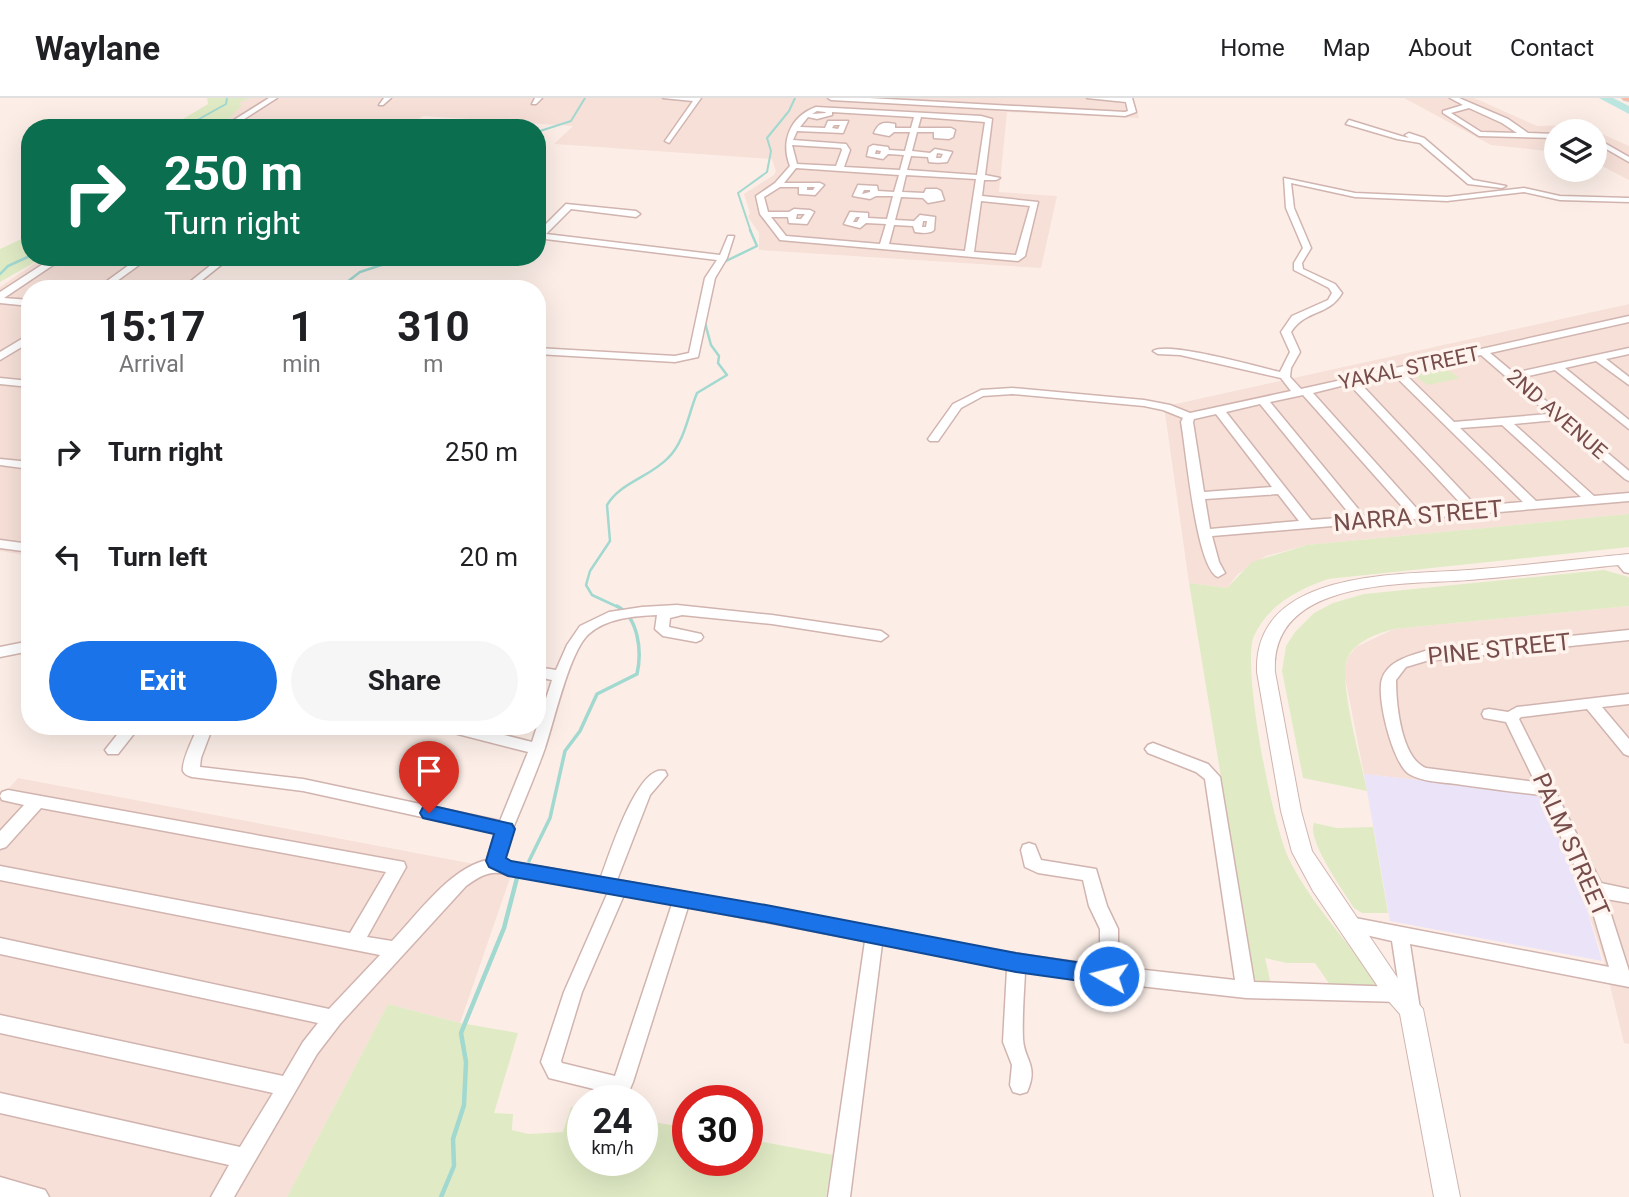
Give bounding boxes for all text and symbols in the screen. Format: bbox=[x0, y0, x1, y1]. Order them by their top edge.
text: Waylane bbox=[35, 29, 160, 68]
text: Home bbox=[1220, 34, 1285, 62]
text: Map bbox=[1323, 34, 1370, 62]
text: About bbox=[1408, 34, 1472, 62]
text: Contact bbox=[1510, 34, 1594, 62]
map controls bbox=[1544, 119, 1607, 182]
button: layers bbox=[1544, 119, 1607, 182]
text: 250 m bbox=[164, 145, 303, 202]
icon: right bbox=[49, 147, 140, 238]
text: Turn right bbox=[164, 204, 300, 242]
text: 15:17 bbox=[98, 302, 206, 351]
text: 1 bbox=[289, 302, 314, 351]
text: 310 bbox=[397, 302, 470, 351]
street label: YAKAL STREET bbox=[1336, 341, 1482, 395]
text: Arrival bbox=[119, 351, 184, 378]
text: min bbox=[282, 351, 321, 378]
text: m bbox=[423, 351, 443, 378]
street label: 2ND AVENUE bbox=[1502, 364, 1612, 464]
icon: right bbox=[49, 433, 87, 471]
text: Turn right bbox=[108, 437, 223, 467]
text: 250 m bbox=[445, 437, 518, 467]
street label: NARRA STREET bbox=[1332, 495, 1504, 537]
icon: left bbox=[49, 538, 87, 576]
text: Turn left bbox=[108, 542, 207, 572]
text: 20 m bbox=[460, 542, 518, 572]
street label: PINE STREET bbox=[1426, 628, 1572, 670]
button: Exit bbox=[49, 641, 277, 721]
button: Share bbox=[291, 641, 518, 721]
pin bbox=[399, 741, 459, 813]
icon: arrive bbox=[410, 752, 448, 790]
street label: PALM STREET bbox=[1527, 769, 1615, 921]
position arrow bbox=[1072, 939, 1146, 1013]
speed limit sign: 30 bbox=[672, 1085, 763, 1176]
text: 24 bbox=[592, 1101, 633, 1142]
text: km/h bbox=[591, 1137, 634, 1158]

